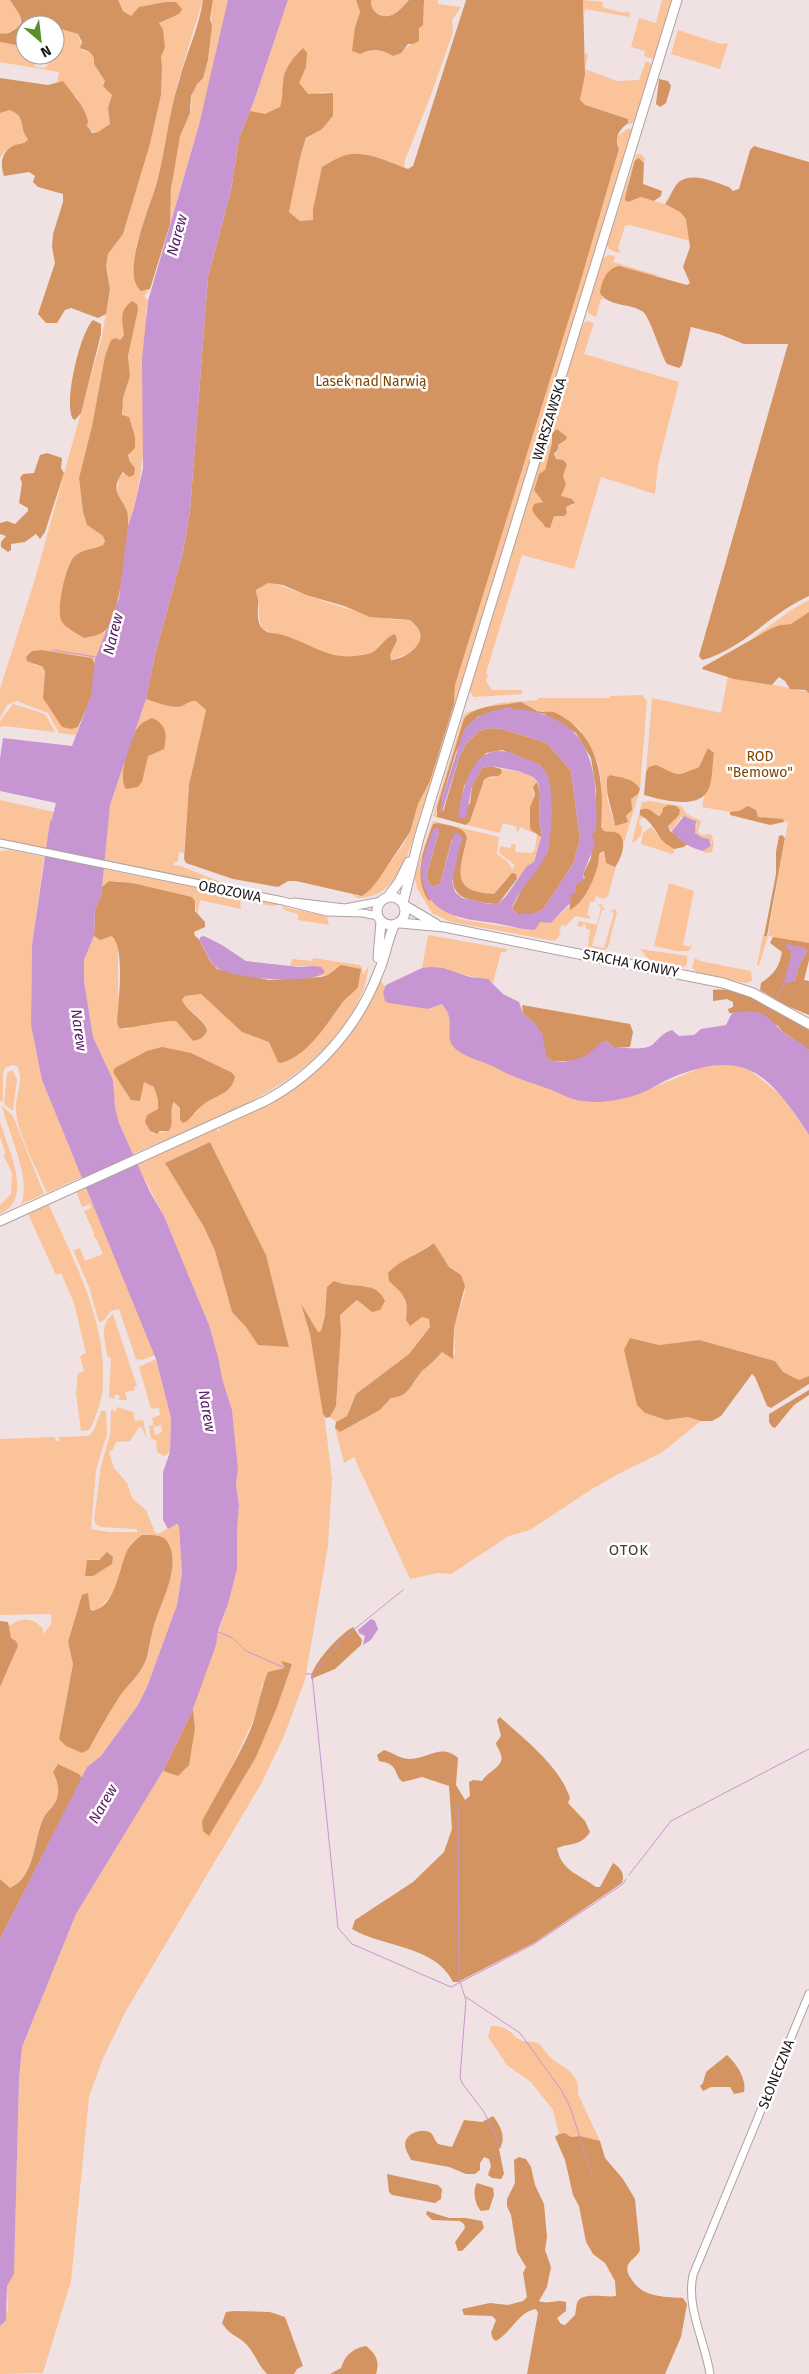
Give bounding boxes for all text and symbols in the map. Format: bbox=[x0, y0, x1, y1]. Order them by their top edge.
north arrow bbox=[15, 15, 65, 65]
text: N bbox=[38, 41, 54, 61]
water label: Narew bbox=[163, 212, 191, 258]
park label: Lasek nad Narwią bbox=[315, 373, 427, 390]
street label: WARSZAWSKA bbox=[529, 376, 570, 463]
water label: Narew bbox=[99, 611, 127, 657]
park label: ROD "Bemowo" bbox=[727, 748, 793, 781]
street label: OBOZOWA bbox=[197, 877, 263, 906]
street label: STACHA KONWY bbox=[581, 946, 681, 981]
water label: Narew bbox=[67, 1008, 91, 1053]
water label: Narew bbox=[194, 1389, 220, 1434]
district label: OTOK bbox=[609, 1541, 649, 1559]
water label: Narew bbox=[85, 1781, 122, 1827]
street label: SŁONECZNA bbox=[755, 2037, 798, 2111]

